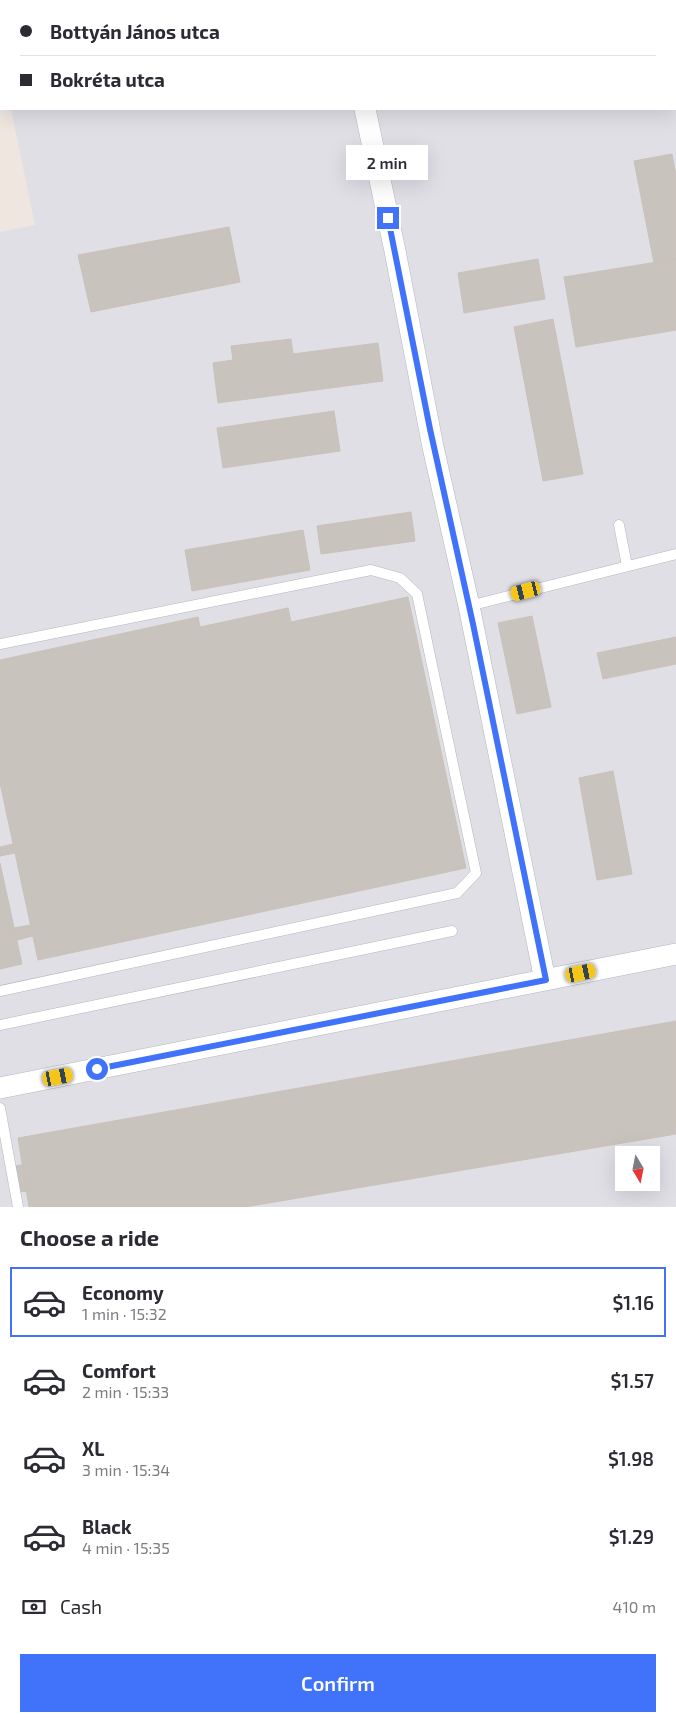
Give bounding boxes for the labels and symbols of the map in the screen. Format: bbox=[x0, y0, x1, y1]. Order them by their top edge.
callout: 2 min bbox=[347, 146, 429, 180]
route end bbox=[377, 207, 399, 229]
car bbox=[509, 580, 542, 602]
car bbox=[564, 963, 597, 983]
route start bbox=[86, 1058, 108, 1080]
car bbox=[41, 1067, 74, 1087]
north arrow bbox=[615, 1146, 660, 1191]

